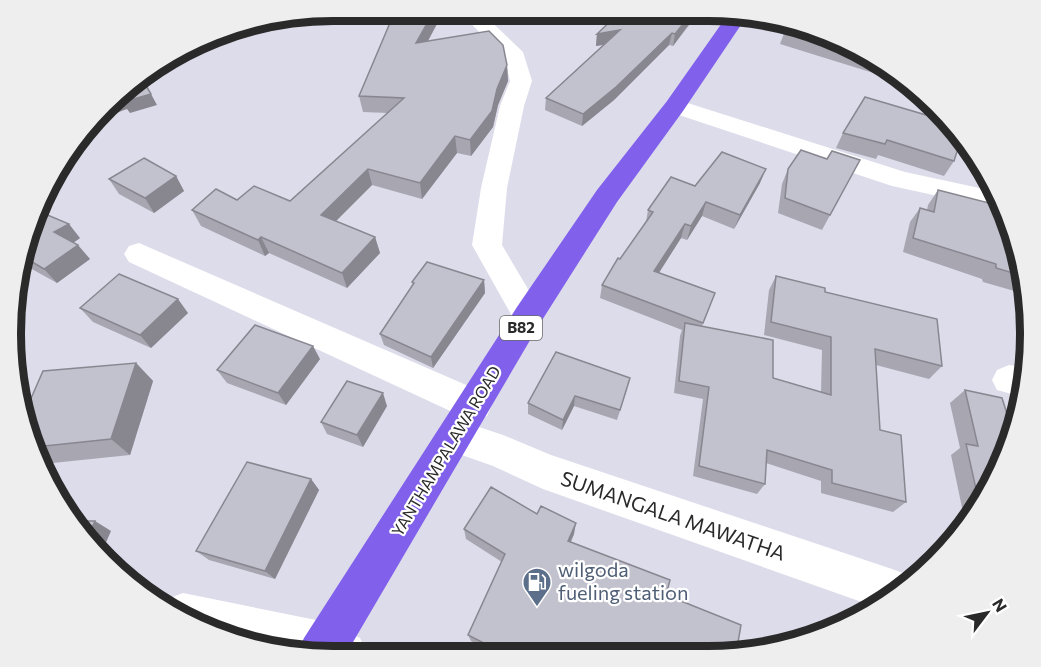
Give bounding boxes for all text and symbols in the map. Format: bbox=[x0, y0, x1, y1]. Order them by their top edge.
road number: B82 bbox=[500, 316, 542, 340]
street label: YANTHAMPALAWA ROAD bbox=[387, 362, 504, 539]
street label: SUMANGALA MAWATHA bbox=[558, 465, 789, 565]
place label: wilgoda fueling station bbox=[558, 557, 688, 604]
fuel station icon: wilgoda fueling station bbox=[521, 566, 553, 608]
north arrow bbox=[957, 583, 1017, 643]
text: N bbox=[989, 595, 1011, 615]

